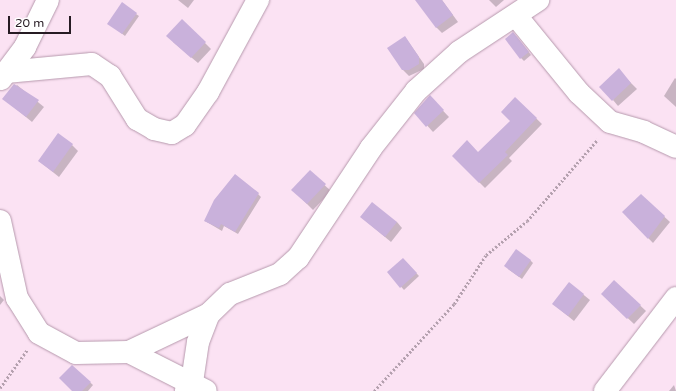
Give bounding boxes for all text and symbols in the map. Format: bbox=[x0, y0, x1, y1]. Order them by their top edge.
scale bar bbox=[10, 8, 73, 34]
text: 20 m bbox=[15, 16, 44, 30]

